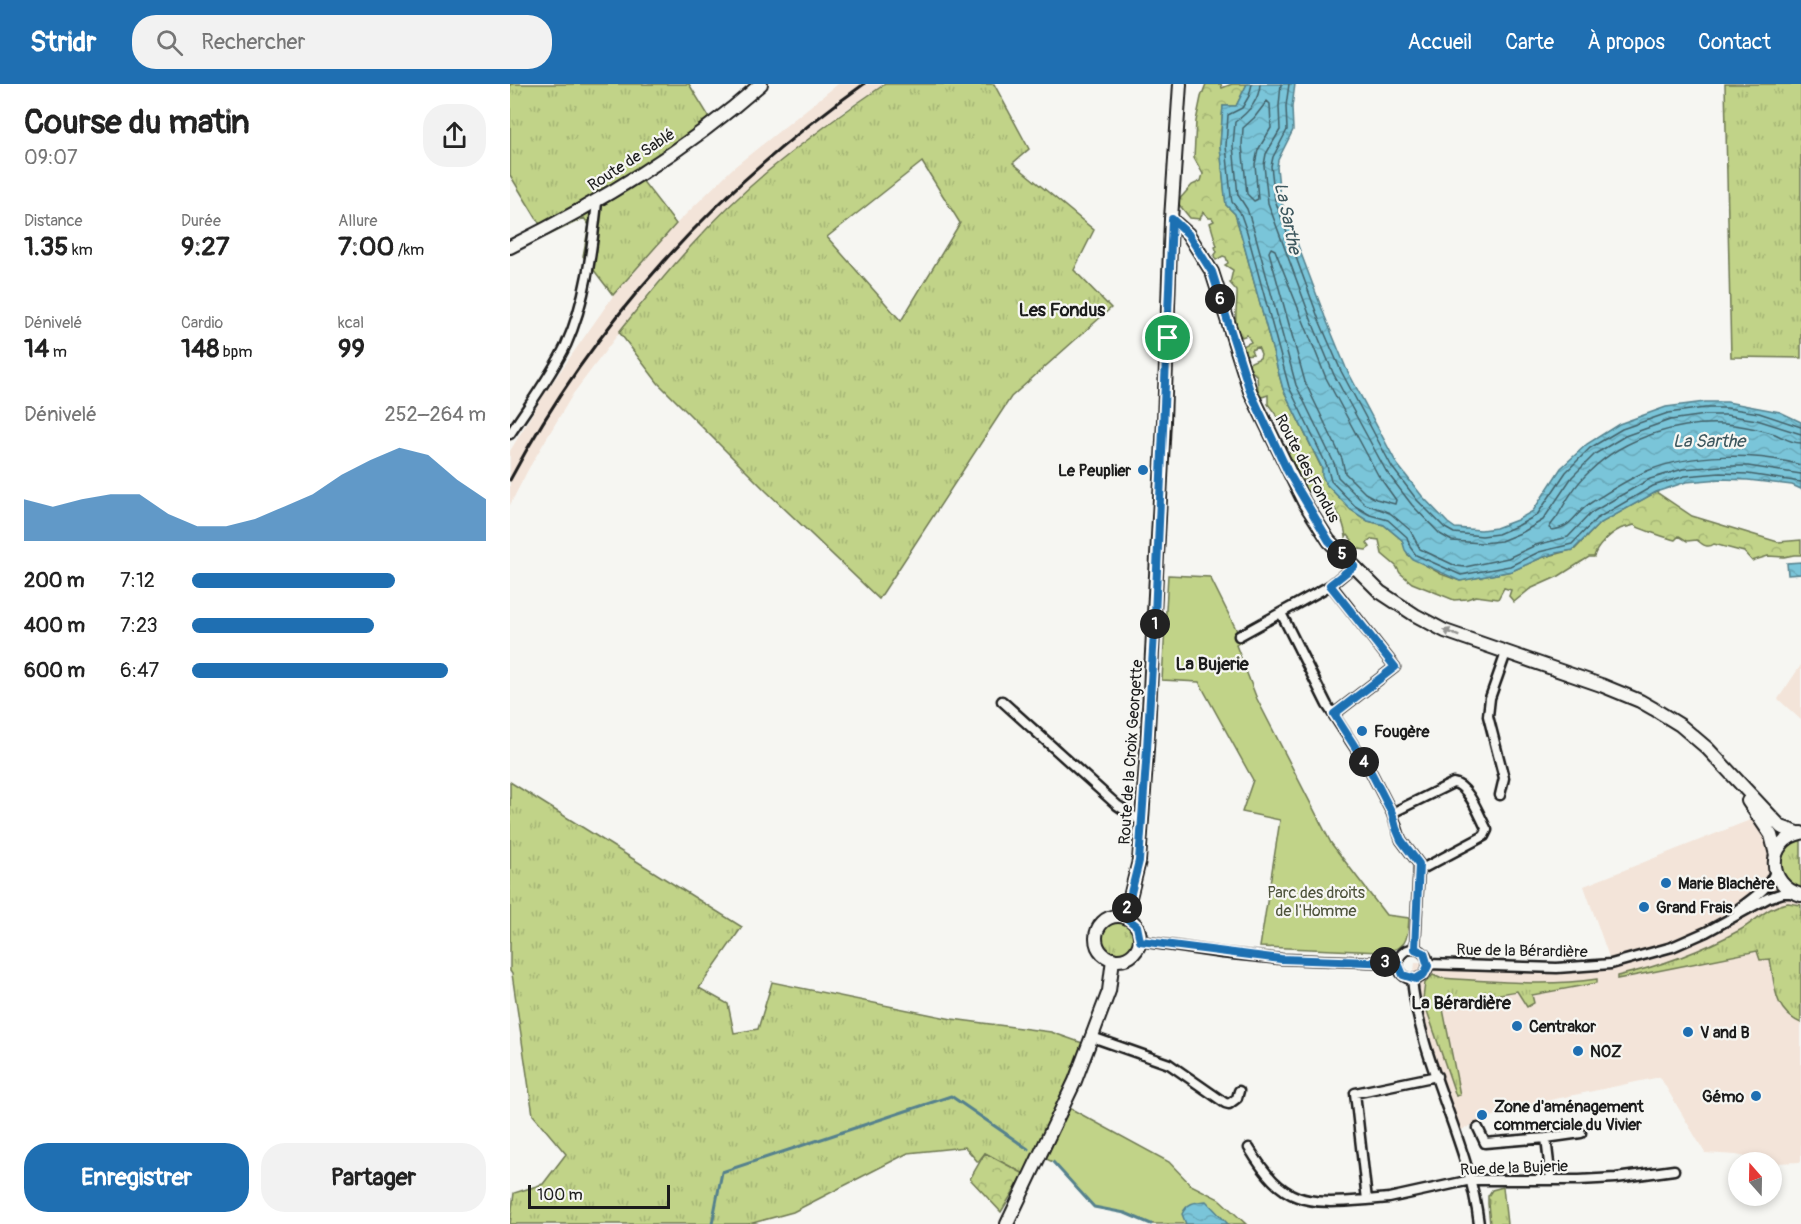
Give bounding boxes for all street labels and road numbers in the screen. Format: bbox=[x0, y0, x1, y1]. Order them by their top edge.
street label: Route de Sablé bbox=[584, 124, 679, 195]
street label: Route des Fondus bbox=[1270, 411, 1344, 526]
street label: Route de la Croix Georgette bbox=[1115, 659, 1147, 845]
street label: Rue de la Bérardière bbox=[1456, 940, 1588, 962]
street label: Rue de la Bujerie bbox=[1460, 1156, 1568, 1180]

